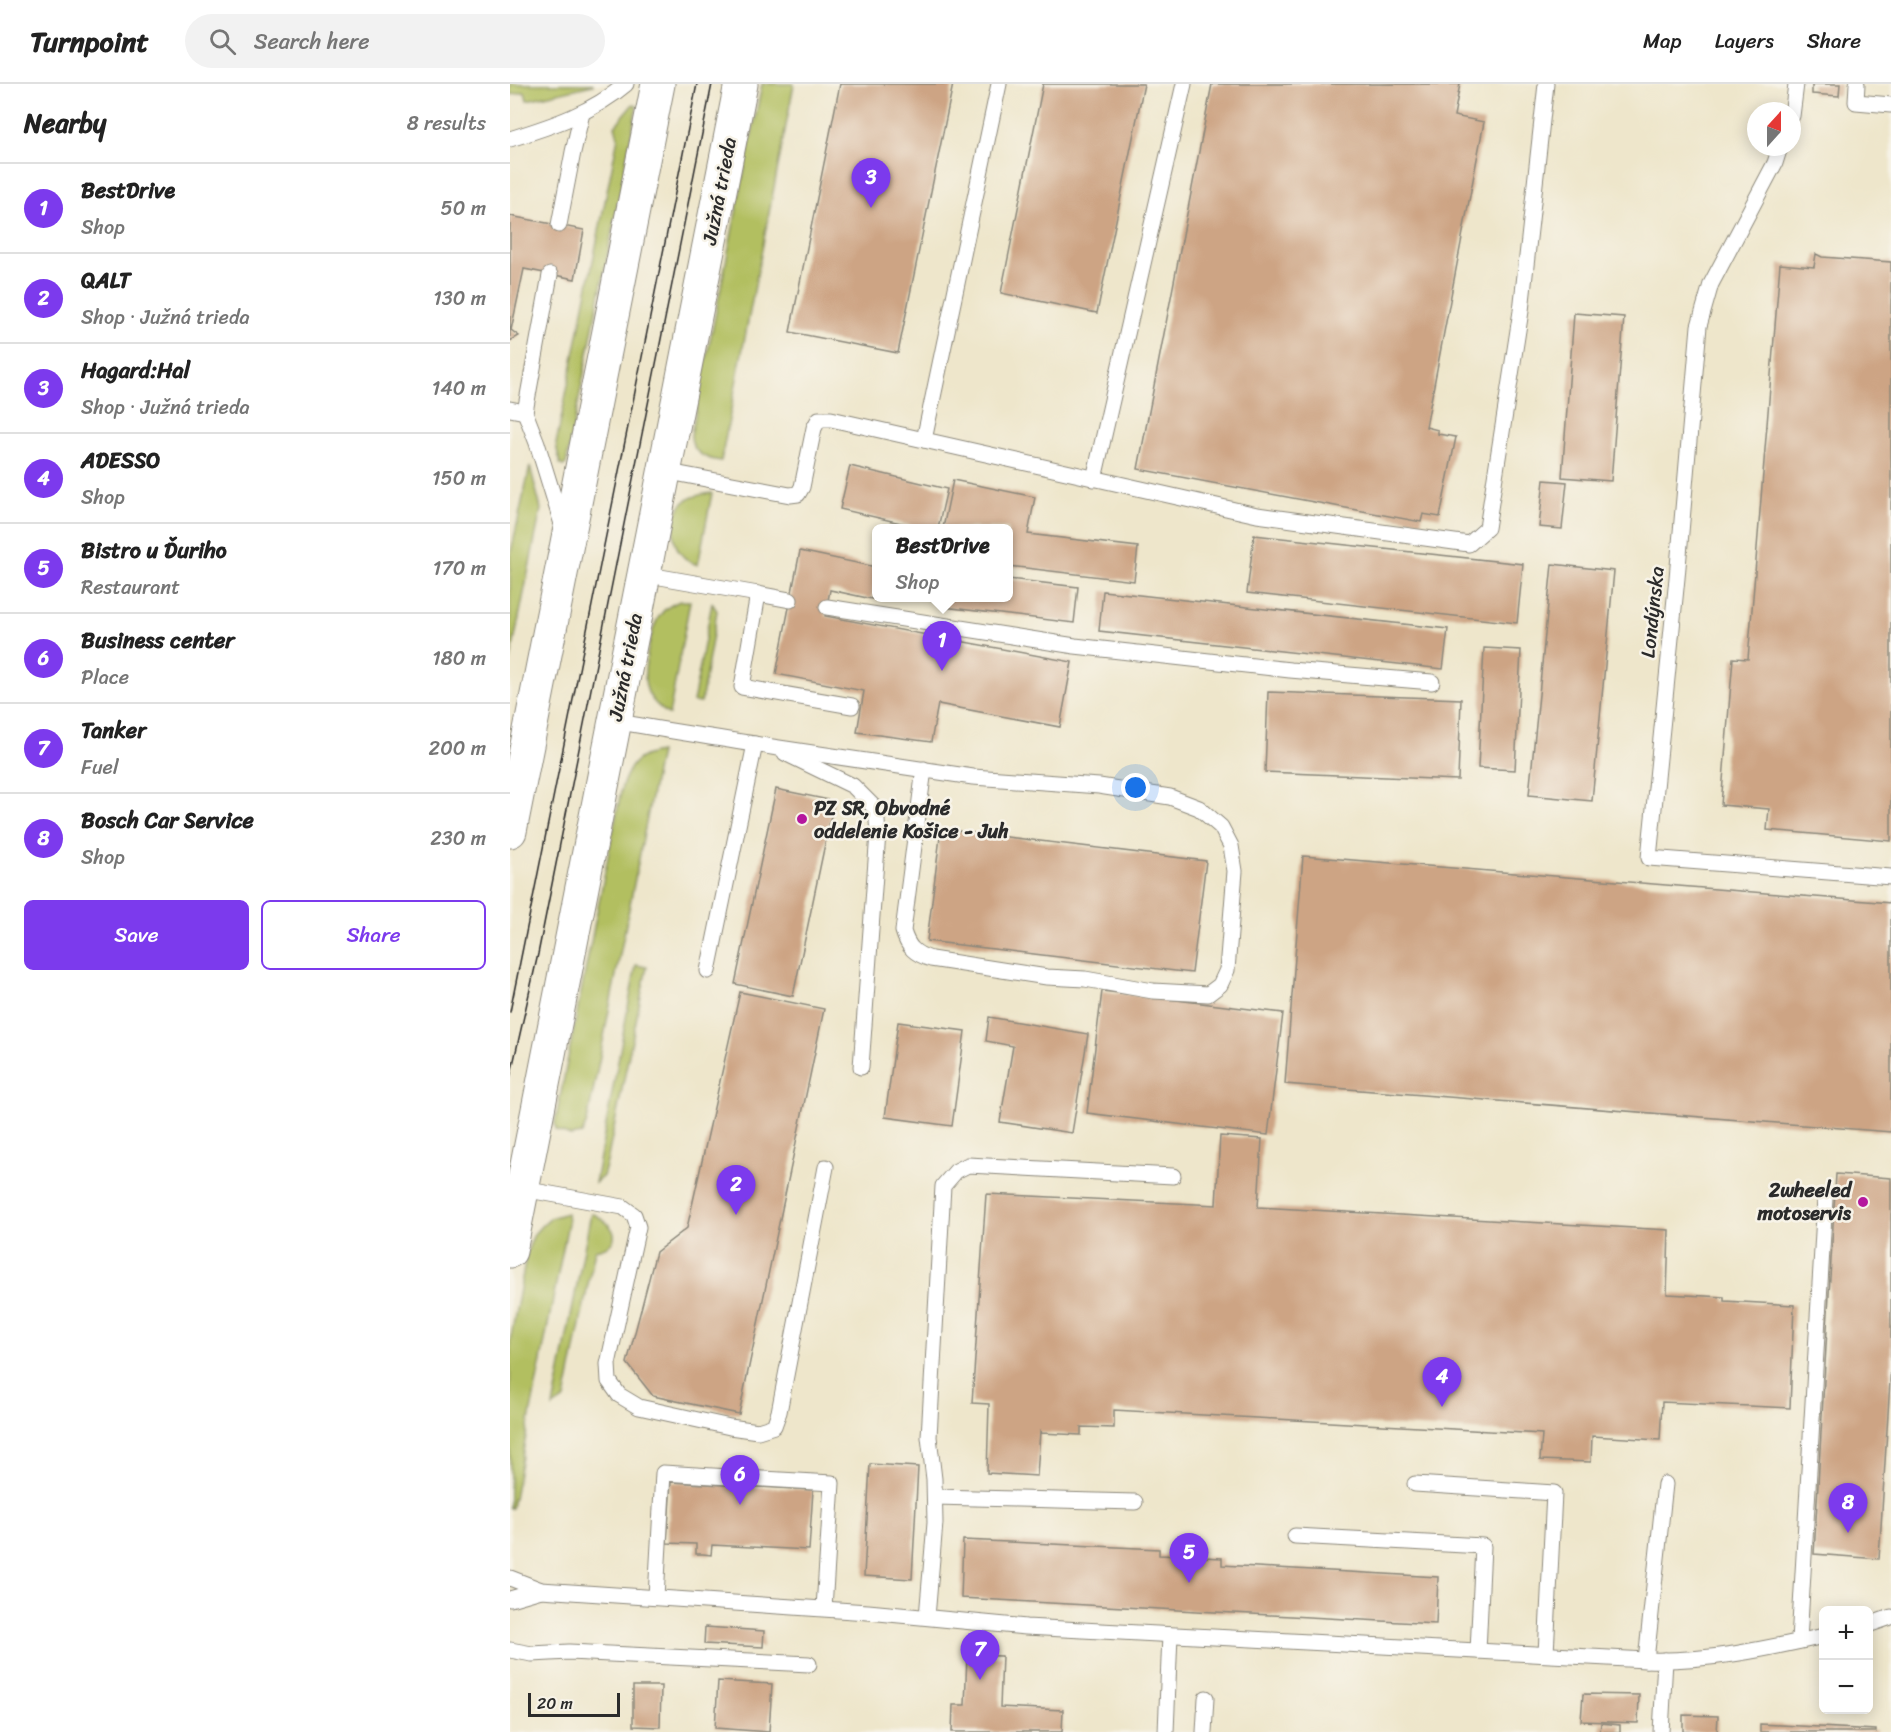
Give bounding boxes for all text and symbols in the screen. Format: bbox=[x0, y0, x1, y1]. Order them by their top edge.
search box bbox=[185, 14, 605, 68]
text: Turnpoint bbox=[30, 17, 149, 66]
text: Search here bbox=[254, 22, 370, 61]
text: Map bbox=[1643, 22, 1682, 60]
text: Layers bbox=[1715, 22, 1774, 60]
text: Share bbox=[1807, 22, 1861, 60]
icon: search bbox=[206, 25, 239, 58]
text: Nearby bbox=[24, 100, 106, 146]
north arrow bbox=[1747, 102, 1801, 156]
text: 8 results bbox=[407, 106, 486, 141]
street label: Južná trieda bbox=[692, 134, 747, 249]
pin: 3 bbox=[852, 158, 890, 208]
text: BestDrive bbox=[81, 171, 175, 210]
text: 1 bbox=[39, 191, 48, 226]
text: 50 m bbox=[441, 191, 486, 226]
text: Shop bbox=[81, 210, 125, 245]
text: QALT bbox=[81, 261, 131, 300]
text: 2 bbox=[38, 281, 49, 316]
text: 130 m bbox=[433, 281, 486, 316]
text: Shop · Južná trieda bbox=[81, 300, 249, 335]
text: Hagard:Hal bbox=[81, 351, 190, 390]
text: 3 bbox=[38, 371, 49, 406]
text: 140 m bbox=[432, 371, 486, 406]
text: Shop · Južná trieda bbox=[81, 390, 249, 425]
text: ADESSO bbox=[81, 441, 161, 480]
text: 4 bbox=[37, 461, 50, 496]
text: 150 m bbox=[432, 461, 486, 496]
text: Shop bbox=[81, 480, 125, 515]
popup bbox=[872, 524, 1013, 602]
text: BestDrive bbox=[895, 526, 990, 565]
text: Bistro u Ďuriho bbox=[81, 531, 227, 570]
text: 5 bbox=[37, 551, 50, 586]
text: 170 m bbox=[433, 551, 486, 586]
text: Shop bbox=[895, 565, 939, 600]
street label: Londýnska bbox=[1630, 565, 1675, 660]
text: Restaurant bbox=[81, 570, 180, 605]
street label: Južná trieda bbox=[598, 610, 653, 725]
text: Business center bbox=[81, 621, 234, 660]
pin: 1 bbox=[922, 622, 962, 671]
text: 6 bbox=[38, 641, 49, 676]
text: 180 m bbox=[432, 641, 486, 676]
text: Place bbox=[81, 660, 129, 695]
text: Tanker bbox=[81, 711, 146, 750]
text: 7 bbox=[38, 731, 49, 766]
text: 200 m bbox=[429, 731, 486, 766]
text: Fuel bbox=[81, 750, 119, 785]
your location bbox=[1121, 773, 1150, 802]
place label: PZ SR, Obvodné oddelenie Košice - Juh bbox=[814, 791, 1009, 849]
text: Bosch Car Service bbox=[81, 801, 254, 840]
marker: PZ SR, Obvodné oddelenie Košice - Juh bbox=[795, 812, 809, 826]
text: 8 bbox=[37, 821, 50, 856]
text: 230 m bbox=[430, 821, 486, 856]
text: Shop bbox=[81, 840, 125, 875]
button: Save bbox=[24, 900, 249, 970]
button: Share bbox=[261, 900, 486, 970]
pin: 2 bbox=[716, 1166, 756, 1215]
place label: 2wheeled motoservis bbox=[1757, 1173, 1853, 1231]
marker: 2wheeled motoservis bbox=[1856, 1195, 1870, 1209]
pin: 4 bbox=[1422, 1358, 1462, 1407]
pin: 6 bbox=[720, 1456, 760, 1505]
pin: 8 bbox=[1828, 1484, 1868, 1533]
pin: 5 bbox=[1170, 1534, 1208, 1583]
map controls bbox=[1819, 1606, 1873, 1714]
button: + bbox=[1819, 1606, 1873, 1660]
pin: 7 bbox=[960, 1630, 1000, 1680]
button: − bbox=[1819, 1660, 1873, 1714]
text: 20 m bbox=[537, 1689, 573, 1718]
scale bar bbox=[528, 1690, 620, 1718]

